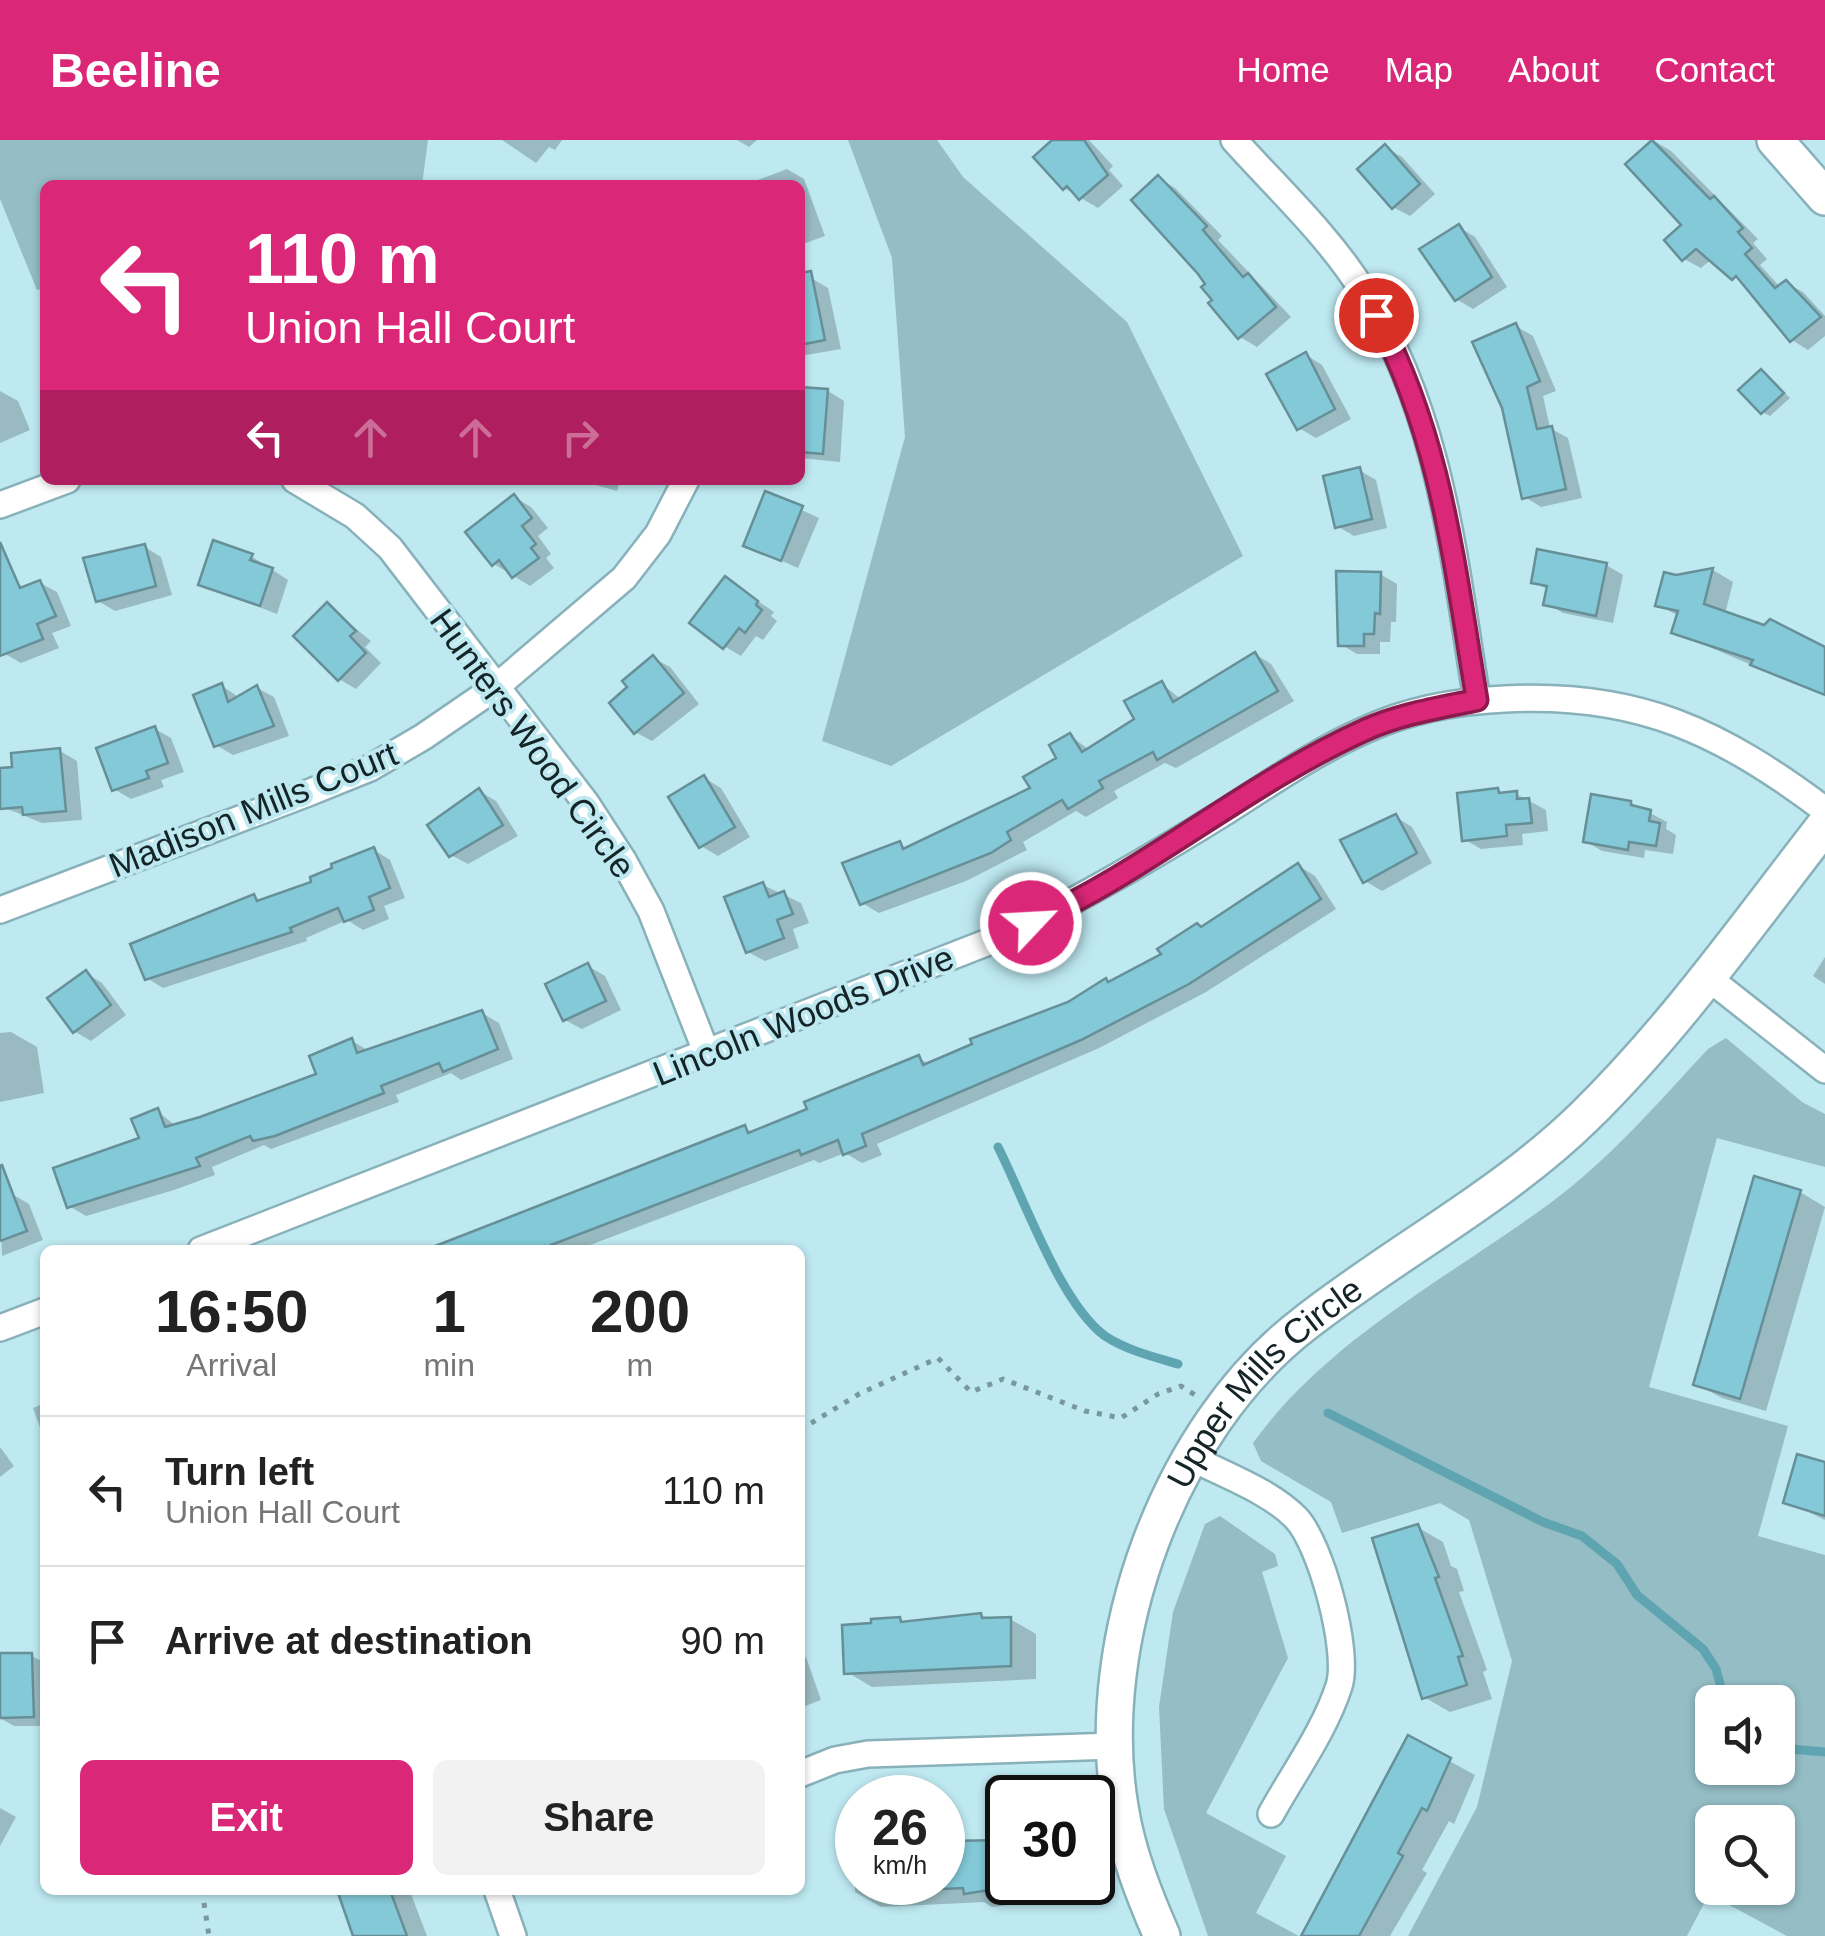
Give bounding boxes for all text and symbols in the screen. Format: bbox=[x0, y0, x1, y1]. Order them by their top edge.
text: Beeline bbox=[50, 44, 221, 97]
text: Home bbox=[1236, 50, 1330, 89]
text: Map bbox=[1385, 50, 1453, 89]
text: About bbox=[1508, 50, 1599, 89]
text: Contact bbox=[1654, 50, 1775, 89]
icon: left bbox=[80, 220, 210, 350]
text: 110 m bbox=[245, 220, 440, 298]
pin bbox=[1334, 273, 1419, 358]
icon: arrive bbox=[1349, 288, 1404, 343]
text: Union Hall Court bbox=[245, 302, 575, 353]
icon: left bbox=[238, 410, 293, 465]
icon: ahead bbox=[343, 410, 398, 465]
icon: ahead bbox=[448, 410, 503, 465]
icon: right bbox=[553, 410, 608, 465]
street label: Hunters Wood Circle bbox=[423, 601, 643, 885]
street label: Madison Mills Court bbox=[103, 733, 403, 885]
position arrow bbox=[979, 871, 1083, 975]
street label: Lincoln Woods Drive bbox=[647, 937, 959, 1093]
street label: Upper Mills Circle bbox=[1158, 1269, 1369, 1494]
text: 16:50 bbox=[155, 1278, 308, 1345]
text: 1 bbox=[432, 1278, 466, 1345]
text: 200 bbox=[590, 1278, 690, 1345]
text: Arrival bbox=[186, 1347, 277, 1383]
text: min bbox=[423, 1347, 475, 1383]
text: m bbox=[627, 1347, 653, 1383]
text: Turn left bbox=[165, 1451, 314, 1493]
icon: left bbox=[80, 1464, 135, 1519]
text: 110 m bbox=[662, 1470, 765, 1512]
text: Union Hall Court bbox=[165, 1494, 400, 1530]
icon: arrive bbox=[80, 1614, 135, 1669]
text: Arrive at destination bbox=[165, 1620, 532, 1662]
text: 90 m bbox=[681, 1620, 765, 1662]
map controls bbox=[1695, 1685, 1795, 1905]
button: sound bbox=[1695, 1685, 1795, 1785]
button: Exit bbox=[80, 1760, 413, 1875]
button: Share bbox=[433, 1760, 765, 1875]
speed limit sign: 30 bbox=[985, 1775, 1115, 1905]
text: 26 bbox=[872, 1800, 928, 1856]
button: search bbox=[1695, 1805, 1795, 1905]
text: km/h bbox=[873, 1851, 927, 1879]

